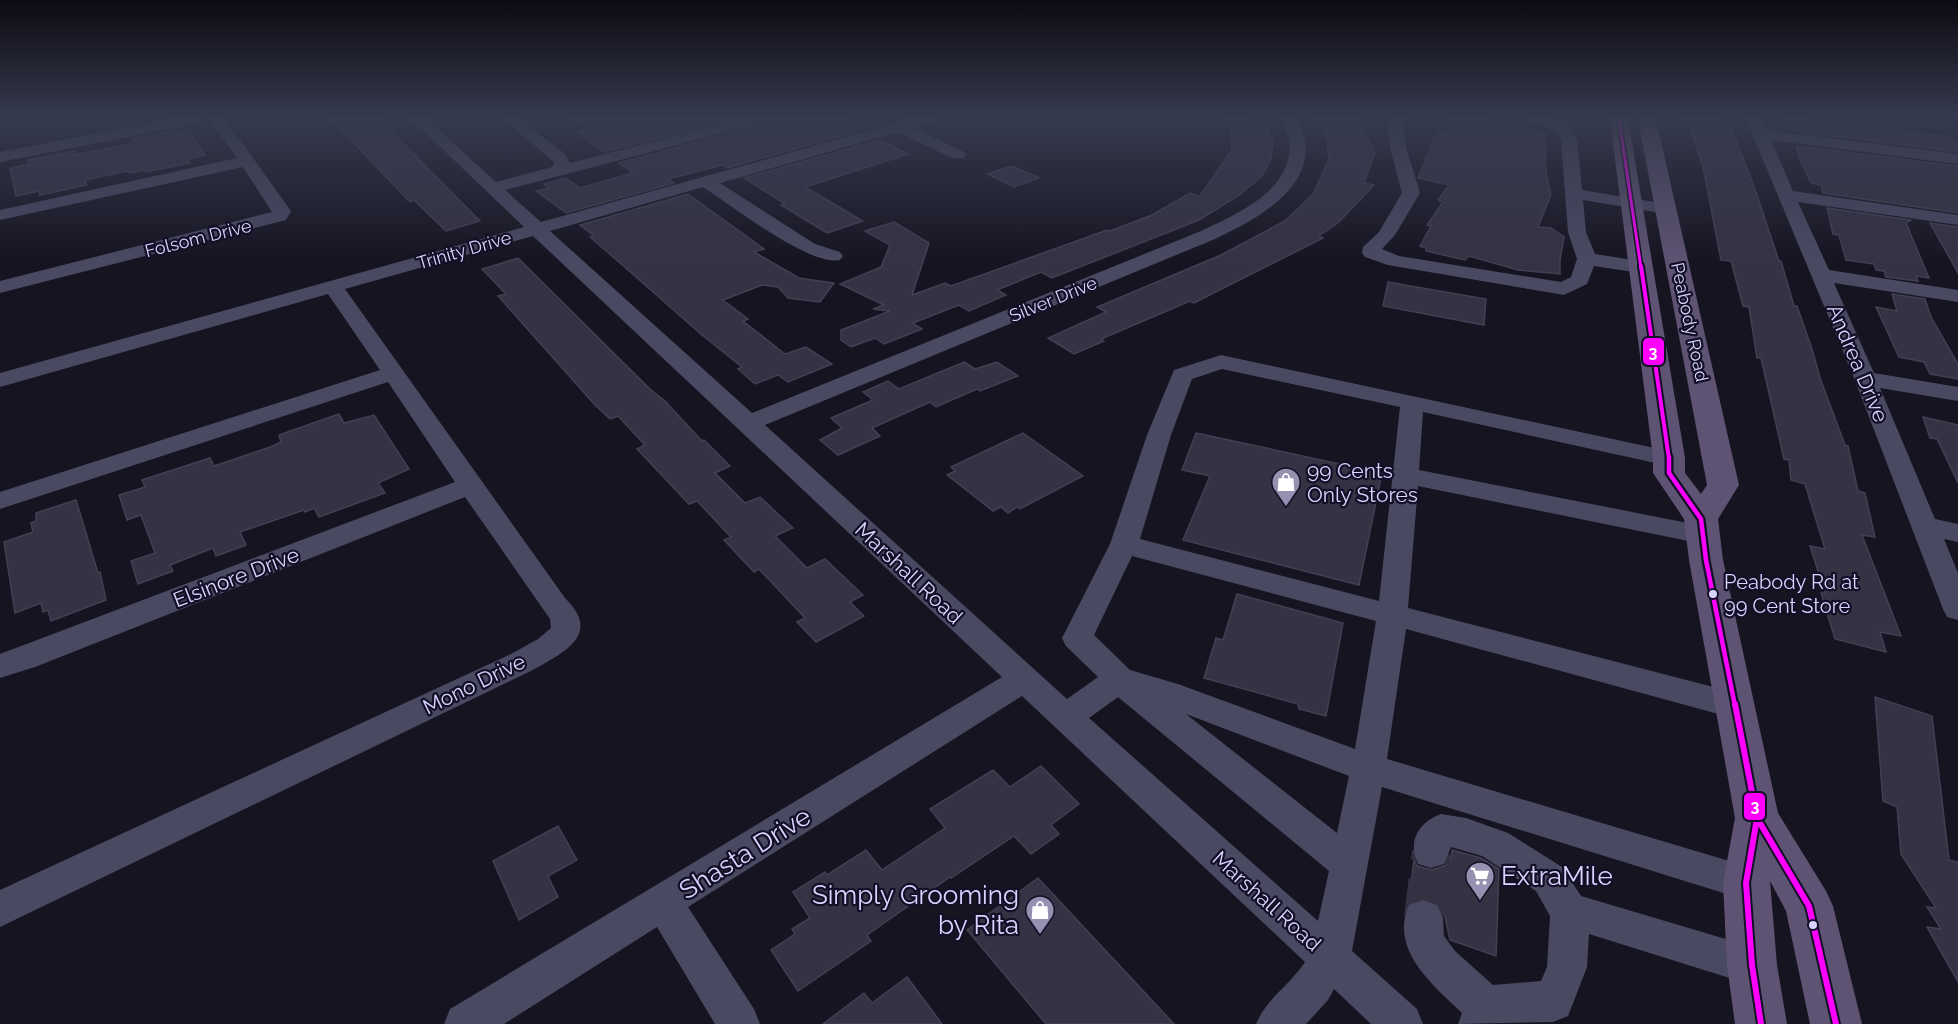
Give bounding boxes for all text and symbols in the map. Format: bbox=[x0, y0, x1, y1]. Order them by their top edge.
street label: Folsom Drive bbox=[143, 215, 254, 261]
street label: Trinity Drive bbox=[415, 226, 514, 273]
street label: Peabody Road bbox=[1667, 260, 1713, 384]
street label: Silver Drive bbox=[1006, 272, 1100, 326]
street label: Andrea Drive bbox=[1822, 300, 1894, 426]
line badge: 3 bbox=[1642, 337, 1665, 366]
text: 3 bbox=[1649, 343, 1658, 362]
place label: 99 Cents Only Stores bbox=[1307, 458, 1418, 507]
shop icon: 99 Cents Only Stores bbox=[1270, 466, 1302, 508]
street label: Marshall Road bbox=[850, 517, 968, 629]
street label: Elsinore Drive bbox=[170, 542, 302, 612]
place label: Peabody Rd at 99 Cent Store bbox=[1724, 570, 1859, 618]
marker: Peabody Rd at 99 Cent Store bbox=[1707, 588, 1719, 600]
street label: Mono Drive bbox=[419, 648, 529, 720]
line badge: 3 bbox=[1743, 792, 1766, 821]
text: 3 bbox=[1751, 797, 1760, 816]
street label: Shasta Drive bbox=[674, 801, 816, 905]
street label: Marshall Road bbox=[1208, 846, 1326, 956]
supermarket icon: ExtraMile bbox=[1464, 860, 1496, 902]
place label: ExtraMile bbox=[1501, 861, 1613, 891]
place label: Simply Grooming by Rita bbox=[812, 880, 1019, 940]
shop icon: Simply Grooming by Rita bbox=[1024, 894, 1056, 936]
unlabelled marker bbox=[1807, 919, 1819, 931]

